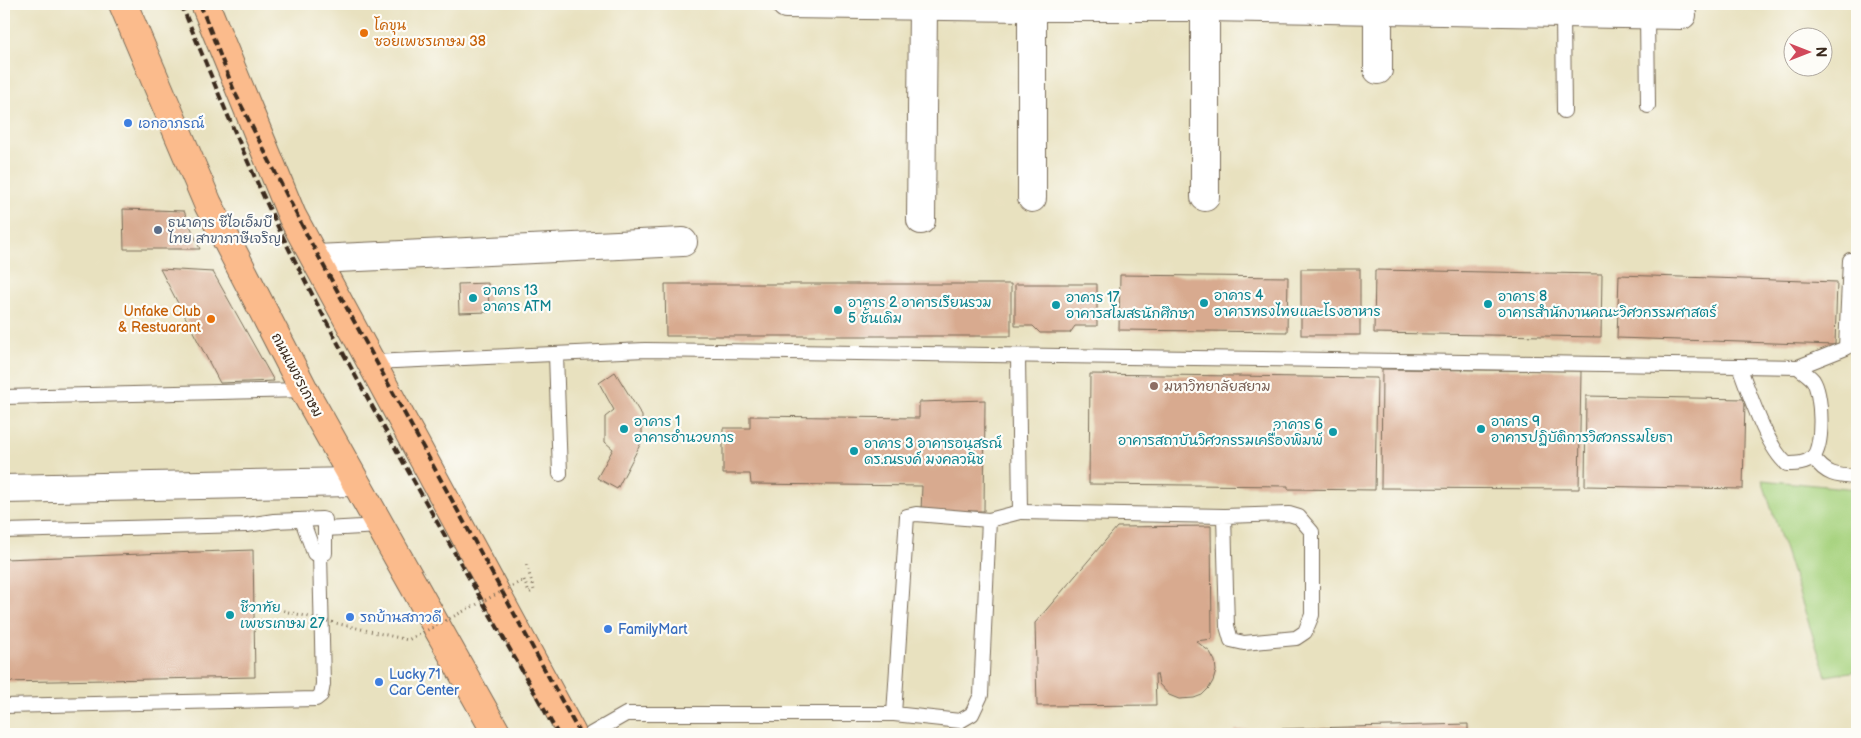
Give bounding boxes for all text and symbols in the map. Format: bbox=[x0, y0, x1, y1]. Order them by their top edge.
place label: โคขุน ซอยเพชรเกษม 38 bbox=[374, 16, 486, 50]
marker: โคขุน ซอยเพชรเกษม 38 bbox=[358, 27, 370, 39]
north arrow bbox=[1784, 28, 1834, 78]
text: N bbox=[1812, 47, 1829, 57]
place label: เอกอาภรณ์ bbox=[138, 114, 205, 132]
marker: เอกอาภรณ์ bbox=[122, 117, 134, 129]
place label: ธนาคาร ซีไอเอ็มบี ไทย สาขาภาษีเจริญ bbox=[167, 213, 281, 247]
marker: ธนาคาร ซีไอเอ็มบี ไทย สาขาภาษีเจริญ bbox=[152, 224, 164, 236]
place label: อาคาร 13 อาคาร ATM bbox=[483, 282, 552, 315]
place label: อาคาร 4 อาคารทรงไทยและโรงอาหาร bbox=[1214, 287, 1381, 320]
place label: อาคาร 8 อาคารสำนักงานคณะวิศวกรรมศาสตร์ bbox=[1498, 288, 1717, 321]
place label: อาคาร 17 อาคารสโมสรนักศึกษา bbox=[1066, 289, 1195, 322]
marker: อาคาร 13 อาคาร ATM bbox=[467, 292, 479, 304]
place label: อาคาร 2 อาคารเรียนรวม 5 ชั้นเดิม bbox=[848, 294, 992, 327]
marker: อาคาร 4 อาคารทรงไทยและโรงอาหาร bbox=[1198, 297, 1210, 309]
marker: อาคาร 8 อาคารสำนักงานคณะวิศวกรรมศาสตร์ bbox=[1482, 298, 1494, 310]
marker: อาคาร 17 อาคารสโมสรนักศึกษา bbox=[1050, 299, 1062, 311]
place label: Unfake Club & Restuarant bbox=[118, 303, 202, 336]
marker: อาคาร 2 อาคารเรียนรวม 5 ชั้นเดิม bbox=[832, 304, 844, 316]
marker: Unfake Club & Restuarant bbox=[205, 313, 217, 325]
street label: ถนนเพชรเกษม bbox=[268, 330, 326, 420]
place label: มหาวิทยาลัยสยาม bbox=[1164, 378, 1271, 395]
marker: มหาวิทยาลัยสยาม bbox=[1148, 380, 1160, 392]
place label: อาคาร 1 อาคารอำนวยการ bbox=[634, 413, 734, 446]
place label: อาคาร 9 อาคารปฏิบัติการวิศวกรรมโยธา bbox=[1491, 413, 1673, 446]
place label: อาคาร 6 อาคารสถาบันวิศวกรรมเครื่องพิมพ์ bbox=[1118, 416, 1323, 449]
marker: อาคาร 1 อาคารอำนวยการ bbox=[618, 423, 630, 435]
marker: อาคาร 9 อาคารปฏิบัติการวิศวกรรมโยธา bbox=[1475, 423, 1487, 435]
marker: อาคาร 6 อาคารสถาบันวิศวกรรมเครื่องพิมพ์ bbox=[1327, 426, 1339, 438]
place label: อาคาร 3 อาคารอนุสรณ์ ดร.ณรงค์ มงคลวนิช bbox=[864, 434, 1003, 468]
marker: อาคาร 3 อาคารอนุสรณ์ ดร.ณรงค์ มงคลวนิช bbox=[848, 445, 860, 457]
place label: ชีวาทัย เพชรเกษม 27 bbox=[240, 599, 325, 632]
marker: ชีวาทัย เพชรเกษม 27 bbox=[224, 609, 236, 621]
place label: รถบ้านสภาวดี bbox=[360, 609, 442, 626]
marker: รถบ้านสภาวดี bbox=[344, 611, 356, 623]
place label: FamilyMart bbox=[618, 621, 688, 638]
marker: FamilyMart bbox=[602, 623, 614, 635]
place label: Lucky 71 Car Center bbox=[389, 666, 460, 699]
marker: Lucky 71 Car Center bbox=[373, 676, 385, 688]

